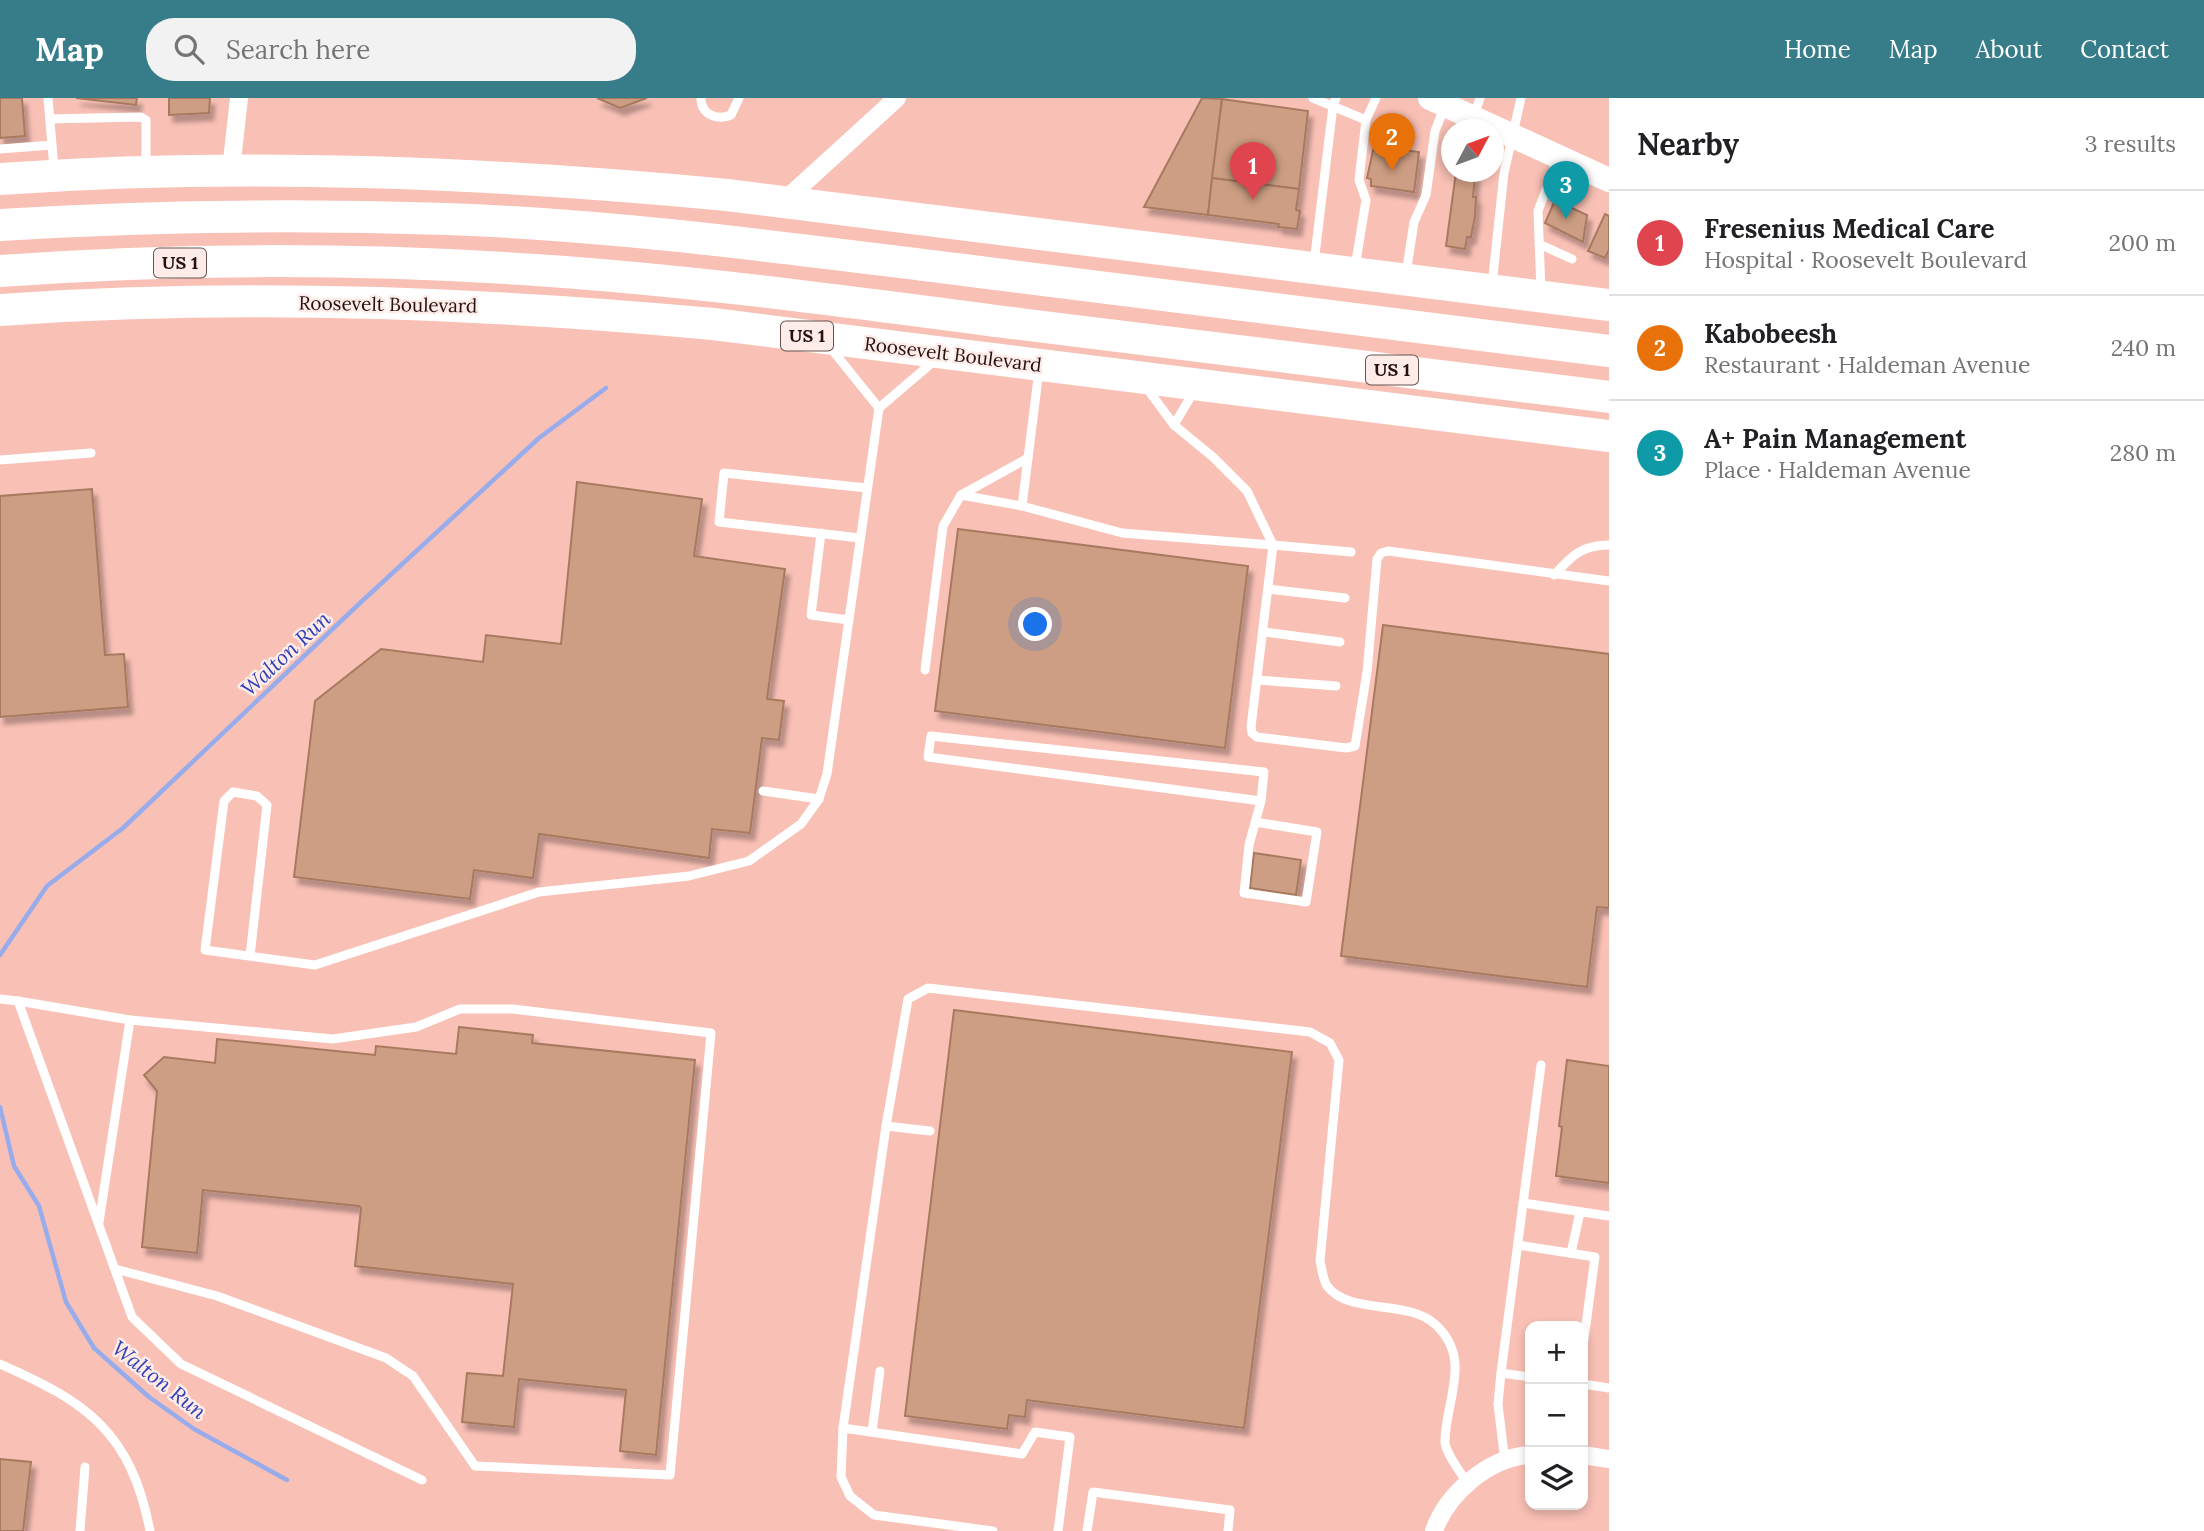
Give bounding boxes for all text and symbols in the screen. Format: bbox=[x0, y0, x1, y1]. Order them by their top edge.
search box bbox=[146, 18, 636, 81]
text: Map bbox=[35, 28, 104, 70]
icon: search bbox=[170, 30, 208, 68]
text: Search here bbox=[226, 33, 370, 66]
text: Home bbox=[1784, 34, 1851, 65]
text: Map bbox=[1889, 34, 1938, 65]
text: About bbox=[1976, 34, 2042, 65]
text: Contact bbox=[2080, 34, 2169, 65]
pin: 2 bbox=[1369, 113, 1415, 171]
north arrow bbox=[1441, 119, 1504, 182]
text: Nearby bbox=[1637, 125, 1739, 163]
text: 3 results bbox=[2085, 129, 2176, 158]
pin: 1 bbox=[1230, 142, 1276, 200]
pin: 3 bbox=[1543, 161, 1589, 219]
text: Fresenius Medical Care bbox=[1704, 212, 1994, 245]
text: 1 bbox=[1655, 228, 1665, 257]
text: 200 m bbox=[2108, 228, 2176, 257]
text: Hospital · Roosevelt Boulevard bbox=[1704, 245, 2027, 274]
road number: US 1 bbox=[154, 248, 206, 278]
street label: Roosevelt Boulevard bbox=[298, 290, 478, 318]
text: Kabobeesh bbox=[1704, 317, 1837, 350]
road number: US 1 bbox=[781, 322, 833, 350]
street label: Roosevelt Boulevard bbox=[863, 331, 1043, 377]
text: 2 bbox=[1654, 333, 1666, 362]
text: 240 m bbox=[2111, 333, 2176, 362]
text: Restaurant · Haldeman Avenue bbox=[1704, 350, 2031, 379]
road number: US 1 bbox=[1366, 356, 1418, 384]
text: A+ Pain Management bbox=[1704, 422, 1966, 455]
text: 3 bbox=[1654, 438, 1666, 467]
text: 280 m bbox=[2110, 438, 2176, 467]
text: Place · Haldeman Avenue bbox=[1704, 455, 1971, 484]
water label: Walton Run bbox=[235, 605, 336, 702]
your location bbox=[1018, 607, 1052, 641]
map controls bbox=[1525, 1321, 1588, 1510]
button: + bbox=[1525, 1321, 1588, 1384]
water label: Walton Run bbox=[107, 1334, 212, 1425]
button: − bbox=[1525, 1384, 1588, 1447]
button: layers bbox=[1525, 1447, 1588, 1510]

